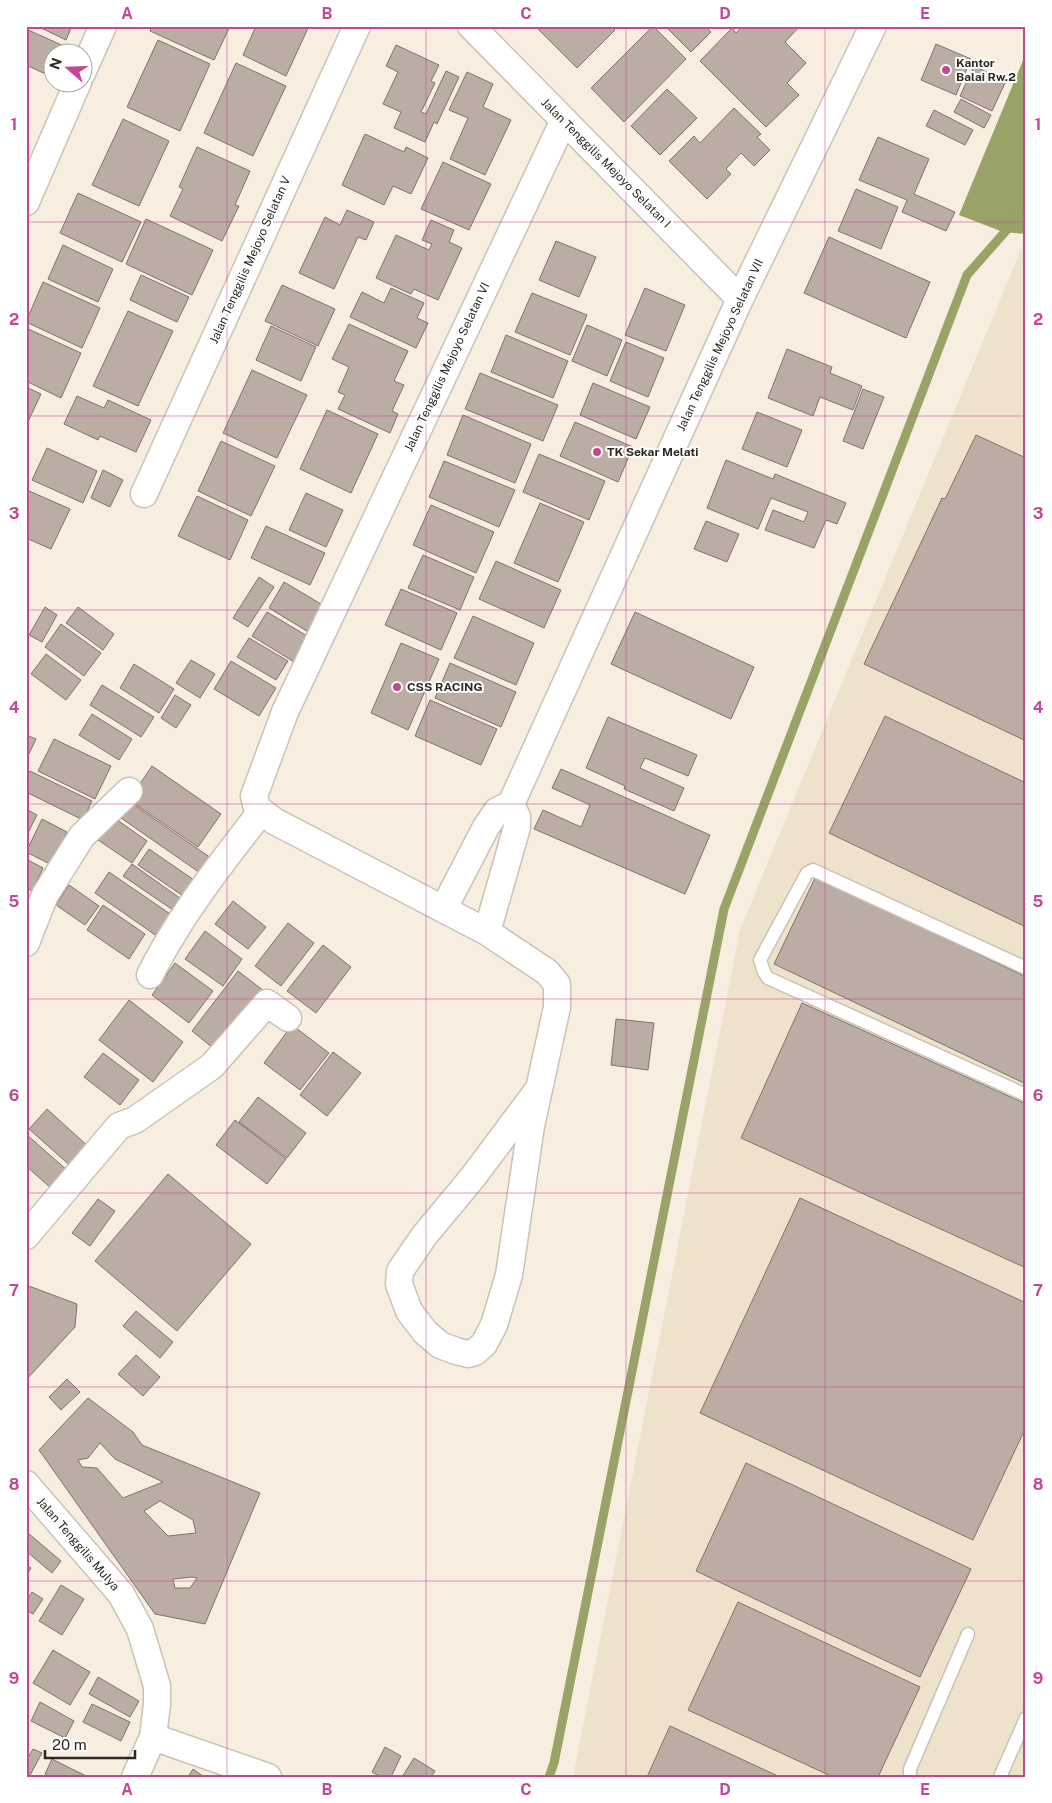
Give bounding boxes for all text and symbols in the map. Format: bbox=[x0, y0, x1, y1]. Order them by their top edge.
text: A bbox=[121, 4, 133, 23]
text: B bbox=[322, 4, 333, 23]
text: C bbox=[520, 4, 532, 23]
text: D bbox=[719, 4, 731, 23]
text: E bbox=[920, 4, 930, 23]
north arrow bbox=[42, 42, 92, 92]
text: N bbox=[46, 56, 65, 71]
place label: Kantor Balai Rw.2 bbox=[956, 56, 1016, 84]
marker: Kantor Balai Rw.2 bbox=[940, 64, 952, 76]
street label: Jalan Tenggilis Mejoyo Selatan I bbox=[538, 95, 674, 231]
text: 1 bbox=[11, 115, 17, 134]
text: 1 bbox=[1035, 115, 1041, 134]
street label: Jalan Tenggilis Mejoyo Selatan V bbox=[207, 174, 293, 346]
street label: Jalan Tenggilis Mejoyo Selatan VII bbox=[674, 257, 766, 433]
street label: Jalan Tenggilis Mejoyo Selatan VI bbox=[402, 280, 492, 454]
text: 2 bbox=[9, 310, 19, 329]
text: 2 bbox=[1033, 310, 1043, 329]
place label: TK Sekar Melati bbox=[607, 445, 699, 459]
marker: TK Sekar Melati bbox=[591, 446, 603, 458]
text: 3 bbox=[9, 504, 19, 523]
text: 3 bbox=[1033, 504, 1043, 523]
place label: CSS RACING bbox=[407, 680, 483, 694]
marker: CSS RACING bbox=[391, 681, 403, 693]
text: 4 bbox=[9, 698, 20, 717]
text: 4 bbox=[1033, 698, 1044, 717]
text: 5 bbox=[9, 892, 20, 911]
text: 5 bbox=[1033, 892, 1044, 911]
text: 6 bbox=[9, 1086, 19, 1105]
text: 6 bbox=[1033, 1086, 1043, 1105]
text: 7 bbox=[9, 1281, 19, 1300]
text: 7 bbox=[1033, 1281, 1043, 1300]
text: 8 bbox=[9, 1475, 20, 1494]
text: 8 bbox=[1033, 1475, 1044, 1494]
street label: Jalan Tenggilis Mulya bbox=[34, 1495, 122, 1593]
text: 9 bbox=[9, 1669, 19, 1688]
text: 9 bbox=[1033, 1669, 1043, 1688]
scale bar bbox=[45, 1728, 135, 1760]
text: 20 m bbox=[52, 1736, 87, 1753]
text: A bbox=[121, 1780, 133, 1799]
text: B bbox=[322, 1780, 333, 1799]
text: C bbox=[520, 1780, 532, 1799]
text: D bbox=[719, 1780, 731, 1799]
text: E bbox=[920, 1780, 930, 1799]

